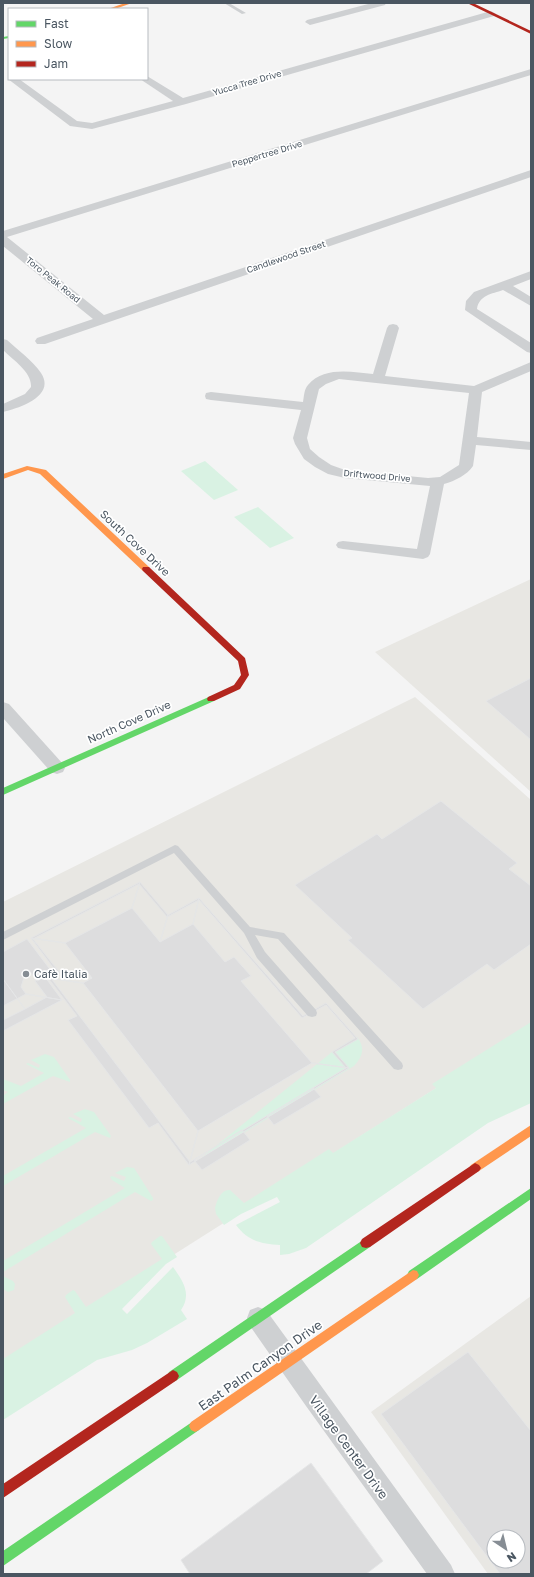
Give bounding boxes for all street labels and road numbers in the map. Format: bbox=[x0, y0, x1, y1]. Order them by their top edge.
street label: Yucca Tree Drive bbox=[211, 67, 283, 98]
street label: Peppertree Drive bbox=[230, 138, 303, 169]
street label: Candlewood Street bbox=[245, 238, 327, 275]
street label: Toro Peak Road bbox=[24, 254, 83, 305]
street label: Driftwood Drive bbox=[343, 467, 411, 484]
street label: South Cove Drive bbox=[98, 507, 173, 578]
street label: North Cove Drive bbox=[85, 697, 172, 746]
street label: East Palm Canyon Drive bbox=[195, 1316, 325, 1414]
street label: Village Center Drive bbox=[306, 1392, 392, 1502]

